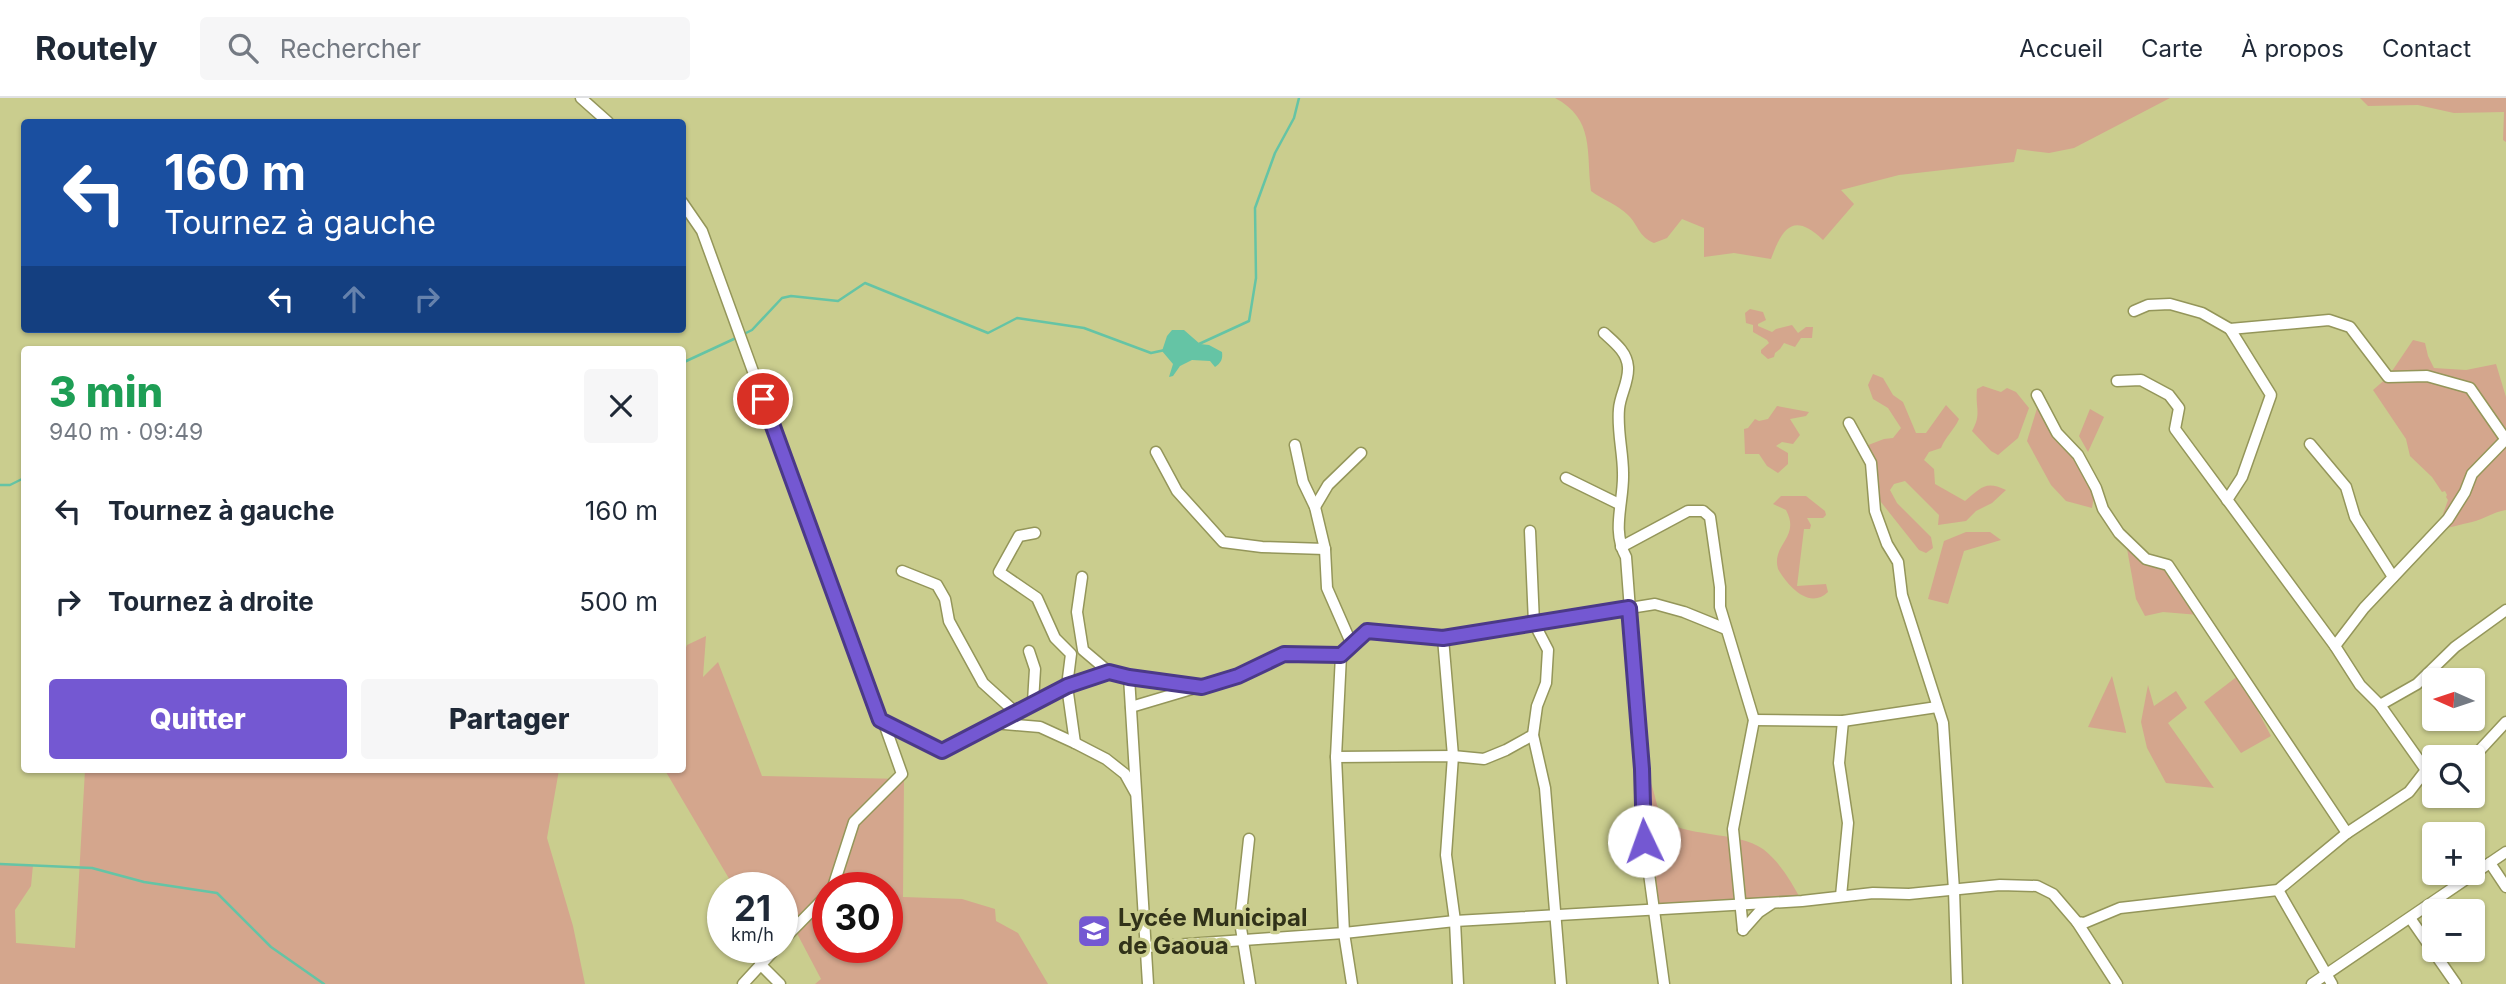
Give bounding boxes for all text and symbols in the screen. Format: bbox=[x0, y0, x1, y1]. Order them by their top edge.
search box bbox=[200, 17, 690, 80]
text: Routely bbox=[35, 28, 158, 68]
icon: search bbox=[224, 29, 262, 67]
text: Rechercher bbox=[280, 33, 421, 64]
text: Accueil bbox=[2019, 34, 2103, 63]
text: Carte bbox=[2141, 34, 2203, 63]
text: À propos bbox=[2241, 34, 2344, 63]
text: Contact bbox=[2382, 34, 2471, 63]
text: 160 m bbox=[164, 143, 306, 202]
icon: left bbox=[49, 147, 140, 238]
text: Tournez à gauche bbox=[164, 203, 436, 242]
icon: left bbox=[262, 280, 300, 318]
icon: ahead bbox=[335, 280, 373, 318]
icon: right bbox=[408, 280, 446, 318]
text: 3 min bbox=[49, 366, 163, 417]
button: close bbox=[584, 369, 658, 443]
pin bbox=[733, 369, 793, 429]
icon: arrive bbox=[744, 380, 782, 418]
text: 940 m · 09:49 bbox=[49, 418, 203, 446]
icon: left bbox=[49, 492, 87, 530]
text: Tournez à gauche bbox=[108, 495, 334, 526]
text: 160 m bbox=[585, 495, 658, 526]
icon: right bbox=[49, 583, 87, 621]
text: Tournez à droite bbox=[108, 586, 314, 617]
text: 500 m bbox=[579, 586, 658, 617]
north arrow bbox=[2422, 668, 2485, 732]
map controls bbox=[2422, 668, 2485, 962]
button: Quitter bbox=[49, 679, 347, 759]
button: Partager bbox=[361, 679, 658, 759]
button: search bbox=[2422, 745, 2485, 808]
position arrow bbox=[1607, 804, 1681, 878]
button: + bbox=[2422, 822, 2485, 885]
speed limit sign: 30 bbox=[812, 872, 903, 963]
text: 21 bbox=[734, 887, 771, 929]
button: − bbox=[2422, 899, 2485, 962]
place label: Lycée Municipal de Gaoua bbox=[1118, 903, 1308, 960]
school or university icon: Lycée Municipal de Gaoua bbox=[1075, 912, 1113, 950]
text: km/h bbox=[731, 924, 774, 945]

